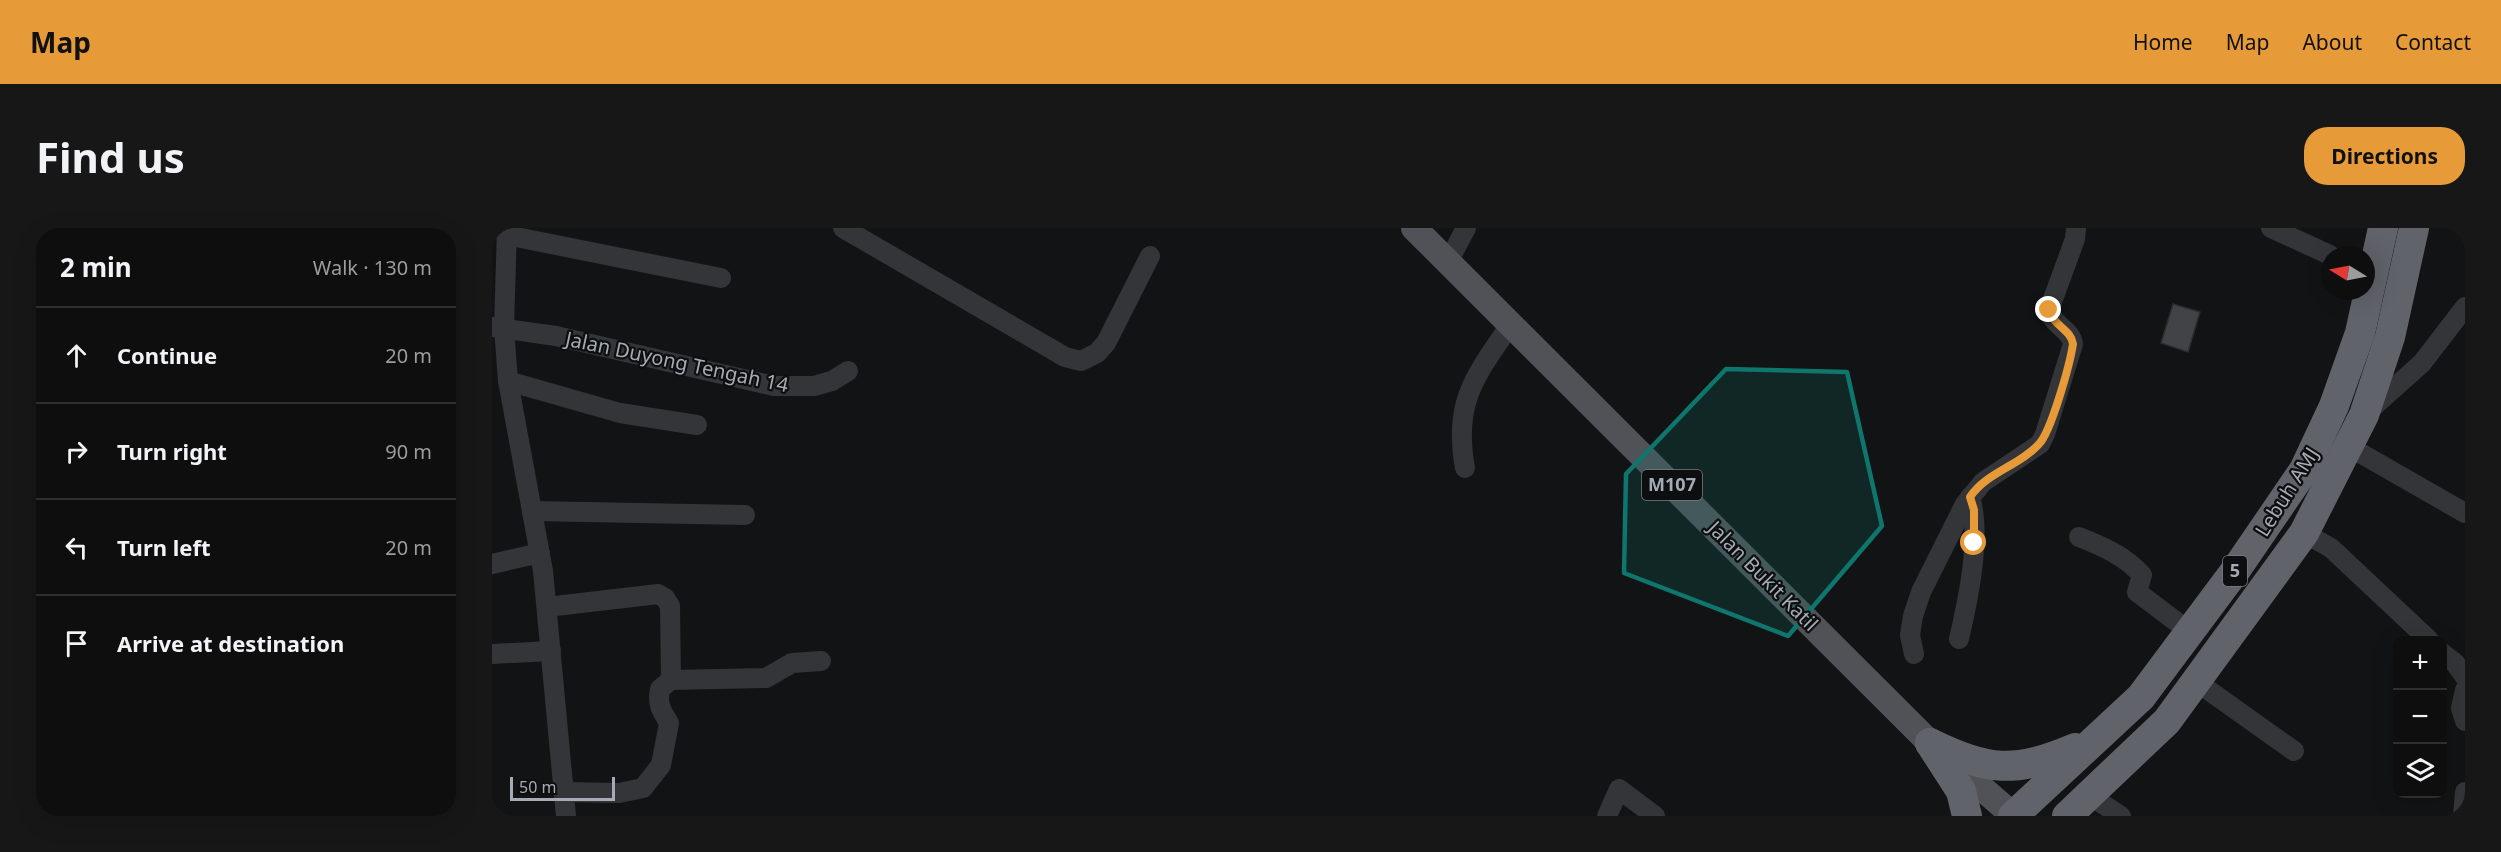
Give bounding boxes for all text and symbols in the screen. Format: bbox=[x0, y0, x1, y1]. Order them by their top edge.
text: Map bbox=[30, 23, 91, 61]
text: Home bbox=[2133, 28, 2193, 56]
text: Map bbox=[2226, 28, 2269, 56]
text: About bbox=[2302, 28, 2362, 56]
text: Contact bbox=[2395, 28, 2471, 56]
button: Directions bbox=[2304, 127, 2465, 185]
text: Find us bbox=[36, 128, 185, 185]
north arrow bbox=[2321, 246, 2375, 300]
text: 2 min bbox=[60, 249, 132, 285]
text: Walk · 130 m bbox=[313, 254, 432, 281]
route end bbox=[2035, 296, 2061, 322]
street label: Jalan Duyong Tengah 14 bbox=[561, 324, 792, 398]
icon: ahead bbox=[60, 339, 93, 372]
text: Continue bbox=[117, 340, 217, 370]
text: 20 m bbox=[385, 342, 432, 369]
icon: right bbox=[60, 435, 93, 468]
text: Turn right bbox=[117, 436, 227, 466]
text: 90 m bbox=[385, 438, 432, 465]
street label: Lebuh AMJ bbox=[2249, 442, 2325, 541]
road number: M107 bbox=[1642, 470, 1702, 500]
street label: Jalan Bukit Katil bbox=[1701, 513, 1824, 637]
route start bbox=[1960, 529, 1986, 555]
icon: left bbox=[60, 531, 93, 564]
text: Turn left bbox=[117, 532, 211, 562]
text: 20 m bbox=[385, 534, 432, 561]
road number: 5 bbox=[2223, 556, 2247, 586]
icon: arrive bbox=[60, 627, 93, 660]
text: Arrive at destination bbox=[117, 628, 344, 658]
map controls bbox=[2393, 636, 2447, 798]
button: + bbox=[2393, 636, 2447, 690]
button: − bbox=[2393, 690, 2447, 744]
button: layers bbox=[2393, 744, 2447, 798]
scale bar bbox=[510, 774, 615, 802]
text: 50 m bbox=[519, 776, 556, 798]

